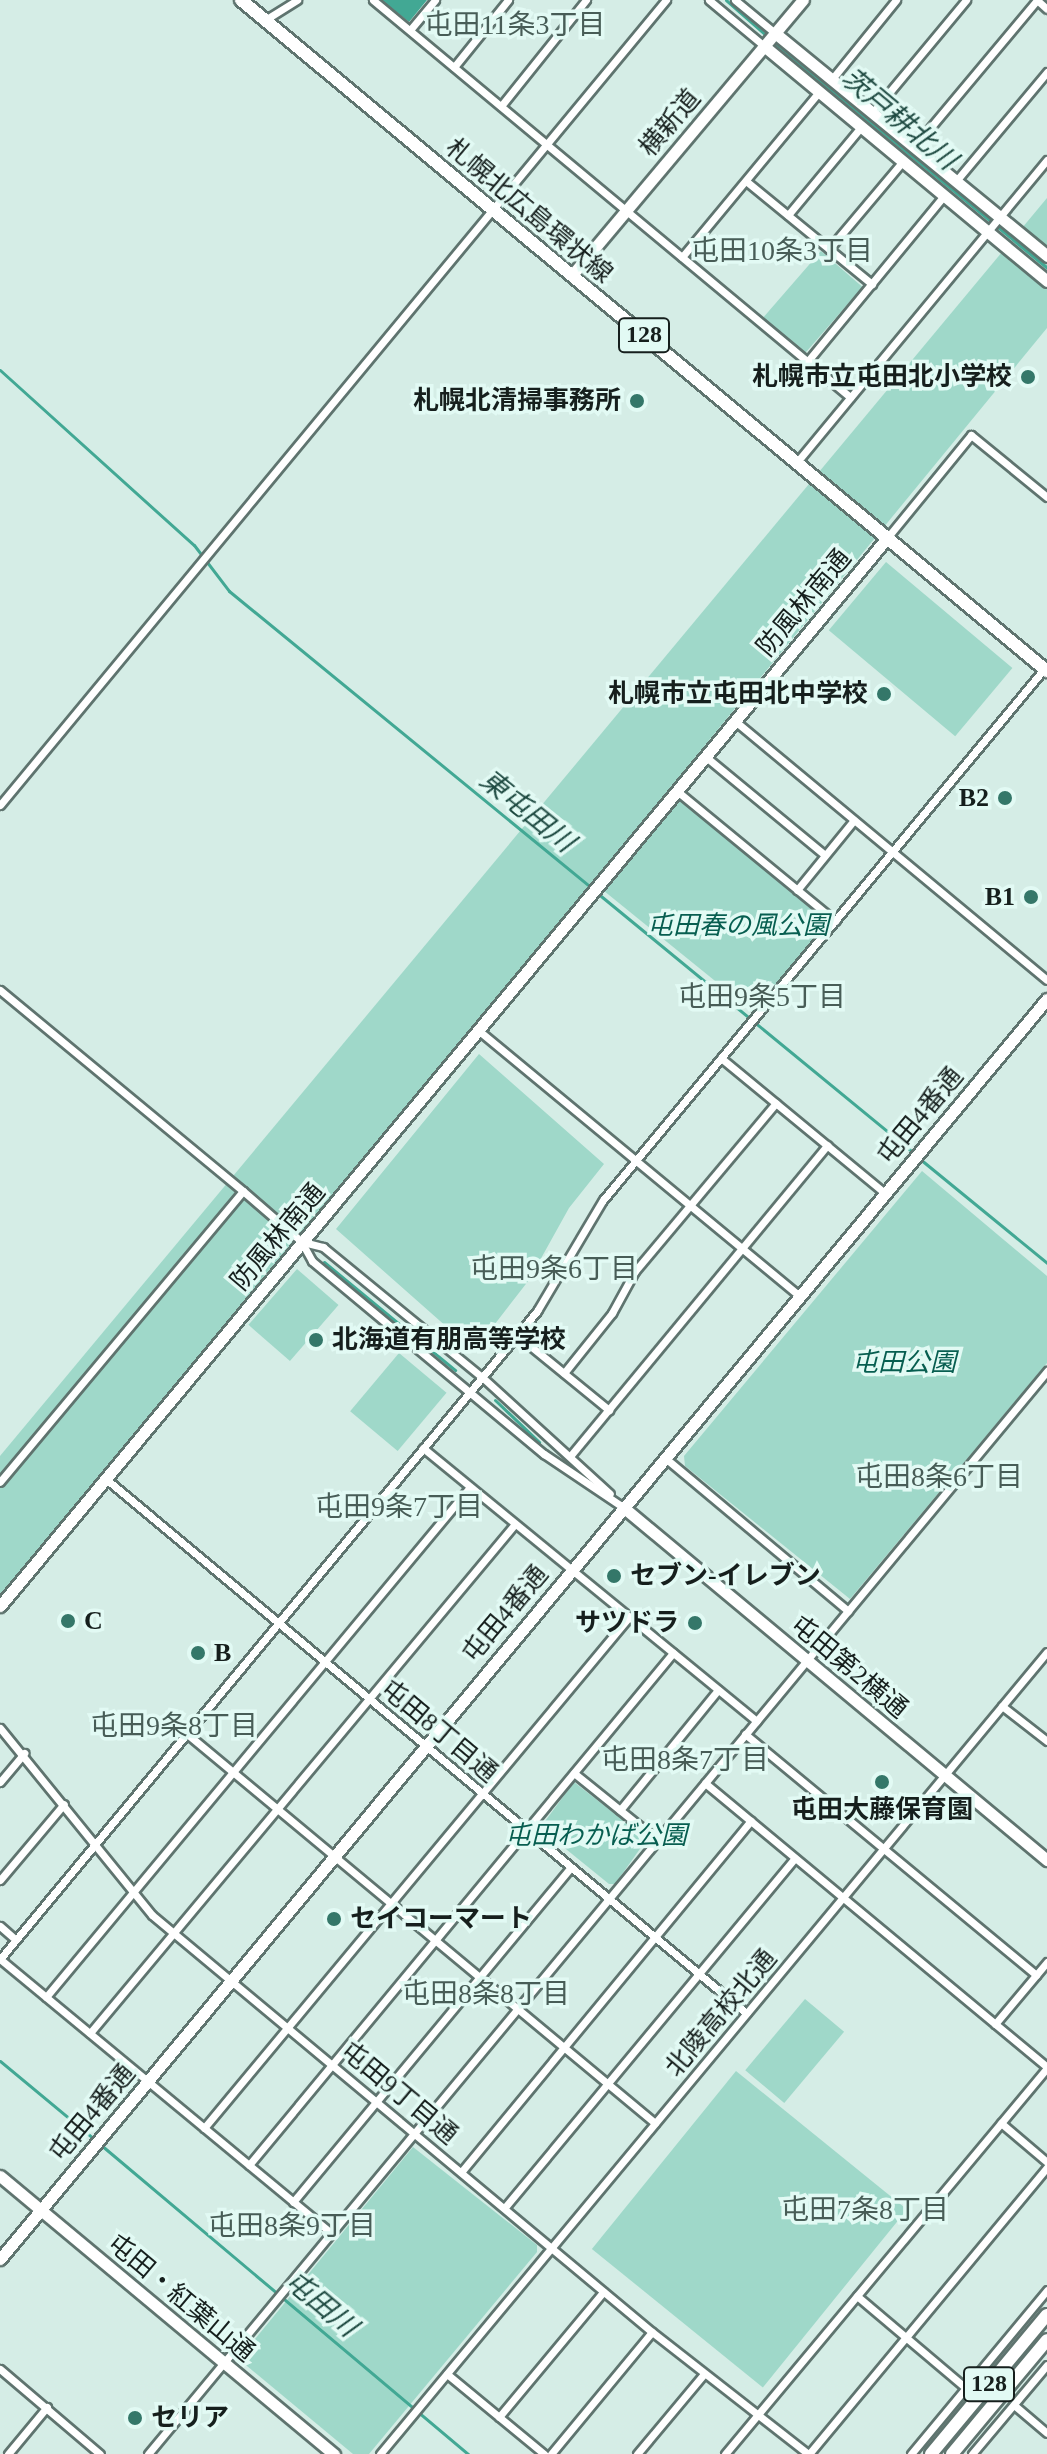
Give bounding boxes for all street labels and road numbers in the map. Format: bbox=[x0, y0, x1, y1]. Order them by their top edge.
street label: 横新道 bbox=[633, 83, 707, 163]
street label: 札幌北広島環状線 bbox=[439, 132, 619, 290]
road number: 128 bbox=[618, 315, 670, 355]
street label: 防風林南通 bbox=[750, 543, 858, 663]
street label: 屯田4番通 bbox=[870, 1061, 970, 1171]
street label: 防風林南通 bbox=[224, 1177, 332, 1297]
street label: 屯田4番通 bbox=[455, 1559, 555, 1669]
street label: 屯田第2横通 bbox=[784, 1609, 914, 1725]
street label: 屯田8丁目通 bbox=[374, 1673, 504, 1789]
street label: 北陵高校北通 bbox=[659, 1943, 783, 2083]
street label: 屯田9丁目通 bbox=[334, 2035, 464, 2151]
street label: 屯田4番通 bbox=[42, 2058, 142, 2168]
street label: 屯田・紅葉山通 bbox=[101, 2228, 261, 2368]
road number: 128 bbox=[963, 2364, 1015, 2404]

